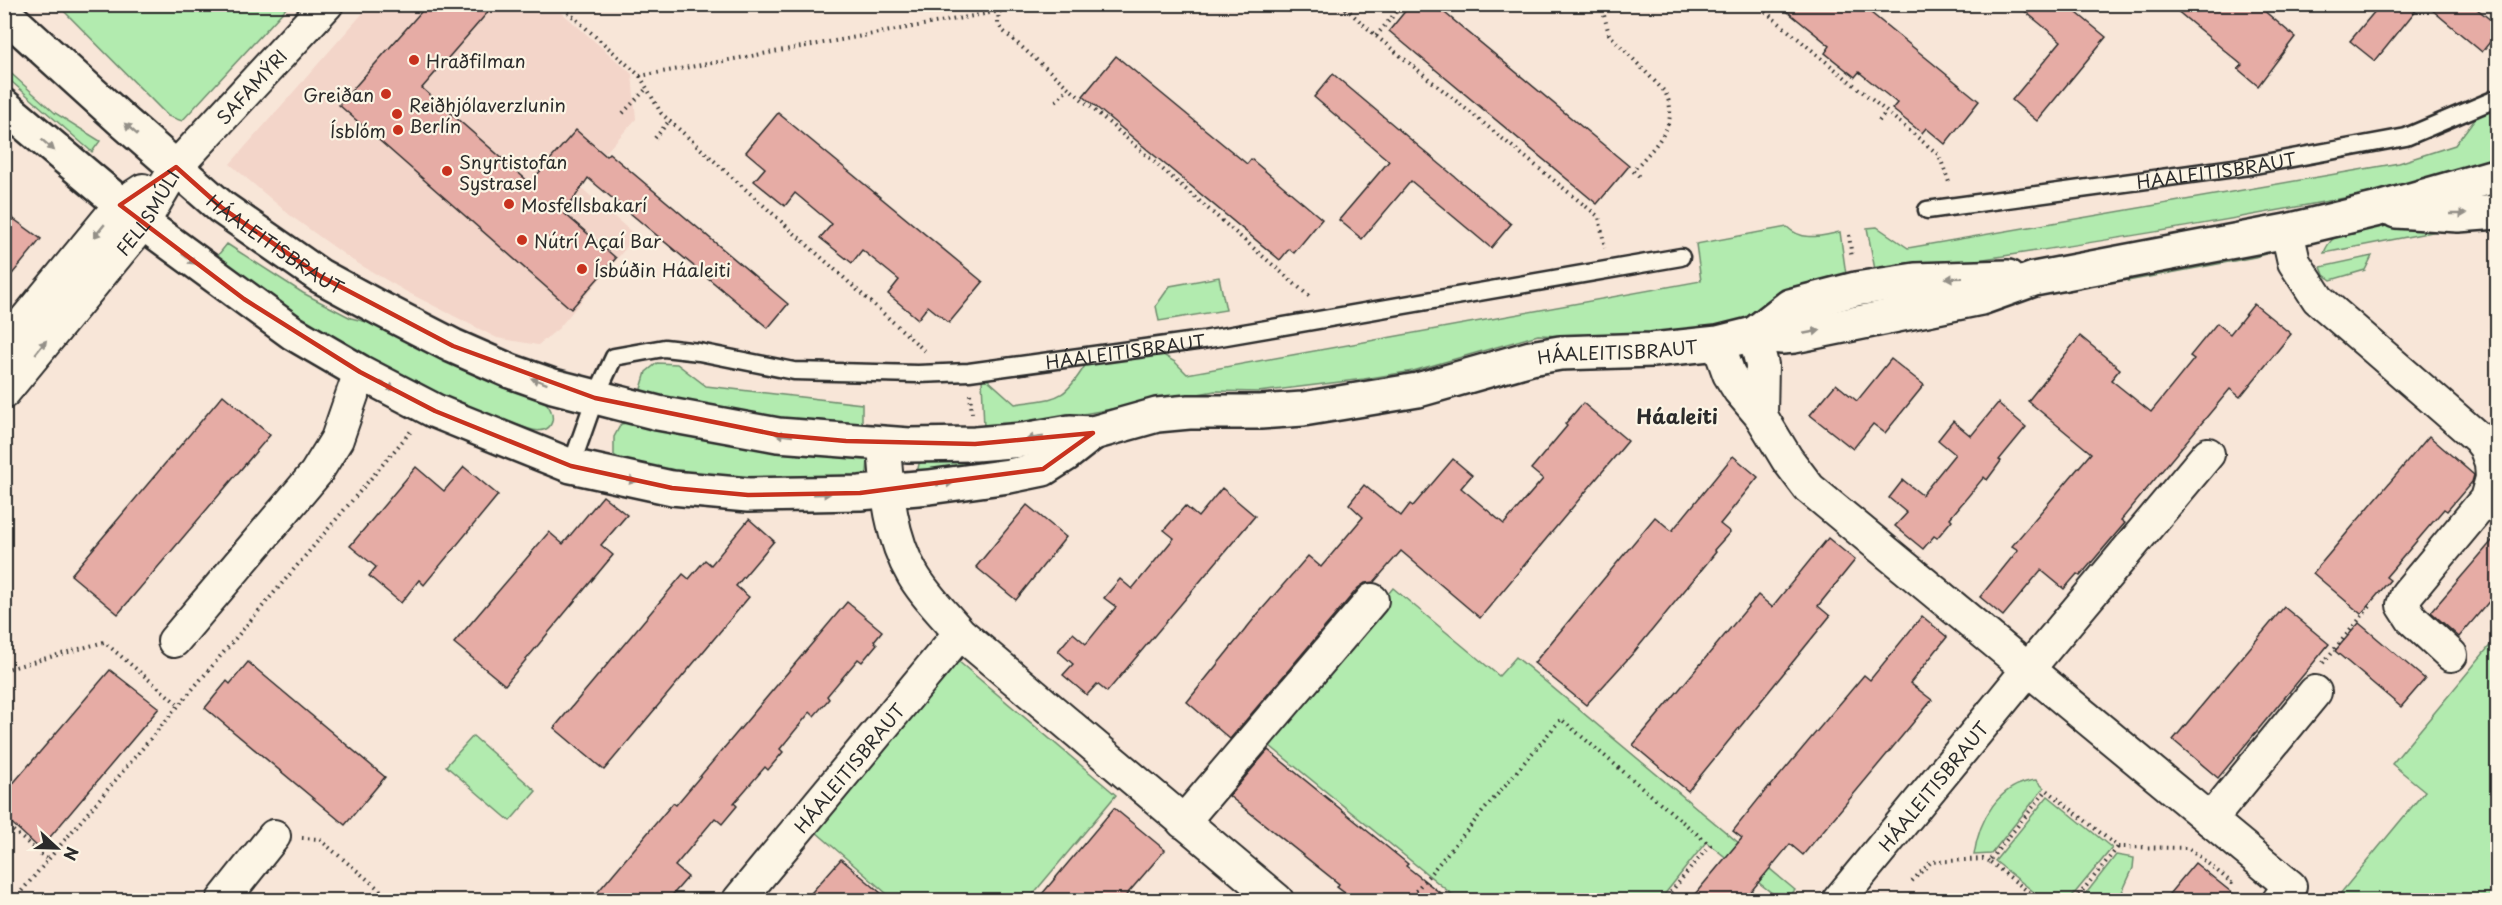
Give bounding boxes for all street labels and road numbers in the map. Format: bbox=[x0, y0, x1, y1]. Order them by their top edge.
street label: SAFAMÝRI bbox=[209, 43, 293, 130]
street label: HÁALEITISBRAUT bbox=[2135, 144, 2299, 195]
street label: FELLSMÚLI bbox=[109, 164, 185, 261]
street label: HÁALEITISBRAUT bbox=[201, 187, 350, 301]
street label: HÁALEITISBRAUT bbox=[1044, 326, 1208, 375]
street label: HÁALEITISBRAUT bbox=[1535, 332, 1700, 370]
street label: HÁALEITISBRAUT bbox=[787, 696, 911, 838]
street label: HÁALEITISBRAUT bbox=[1871, 714, 1995, 856]

